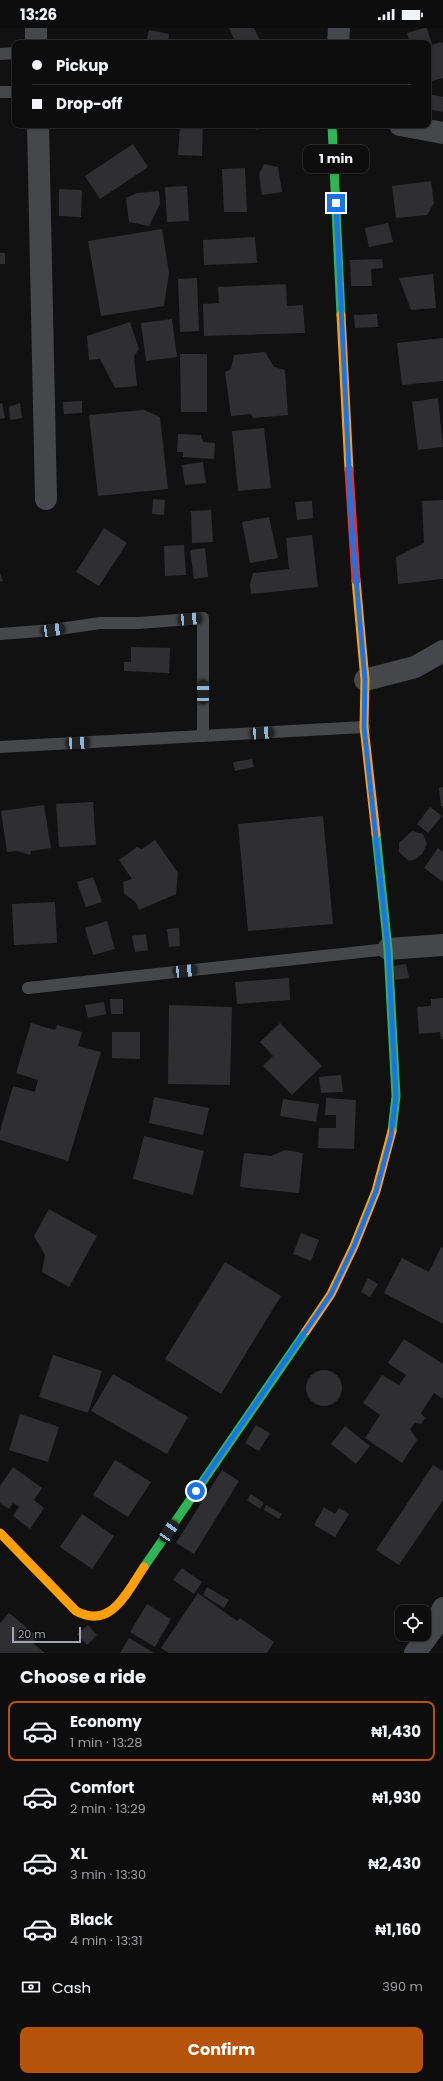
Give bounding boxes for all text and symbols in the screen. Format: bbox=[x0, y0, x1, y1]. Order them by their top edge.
text: 13:26 bbox=[20, 4, 57, 25]
text: Pickup bbox=[56, 55, 108, 76]
text: Drop-off bbox=[56, 93, 122, 114]
callout: 1 min bbox=[303, 145, 369, 173]
text: 1 min bbox=[319, 149, 353, 168]
route end bbox=[327, 194, 345, 212]
car bbox=[178, 612, 202, 626]
car bbox=[40, 622, 66, 638]
car bbox=[197, 680, 209, 704]
car bbox=[250, 726, 274, 740]
car bbox=[66, 736, 90, 750]
car bbox=[172, 964, 198, 978]
route start bbox=[187, 1482, 205, 1500]
car bbox=[157, 1518, 181, 1544]
map controls bbox=[395, 1605, 431, 1641]
button: locate bbox=[395, 1605, 431, 1641]
scale bar bbox=[12, 1625, 81, 1644]
text: 20 m bbox=[18, 1626, 46, 1642]
text: Choose a ride bbox=[20, 1664, 146, 1689]
text: Economy bbox=[70, 1711, 142, 1732]
icon: car bbox=[22, 1713, 58, 1749]
text: ₦1,430 bbox=[371, 1721, 421, 1742]
text: 1 min · 13:28 bbox=[70, 1733, 143, 1752]
text: Comfort bbox=[70, 1777, 134, 1798]
icon: car bbox=[22, 1779, 58, 1815]
text: ₦1,930 bbox=[372, 1787, 421, 1808]
text: 2 min · 13:29 bbox=[70, 1799, 146, 1818]
text: XL bbox=[70, 1843, 88, 1864]
icon: car bbox=[22, 1845, 58, 1881]
text: ₦2,430 bbox=[368, 1853, 421, 1874]
text: 3 min · 13:30 bbox=[70, 1865, 146, 1884]
text: Black bbox=[70, 1909, 113, 1930]
icon: car bbox=[22, 1911, 58, 1947]
text: ₦1,160 bbox=[375, 1919, 421, 1940]
text: 4 min · 13:31 bbox=[70, 1931, 143, 1950]
icon: cash bbox=[20, 1976, 42, 1998]
text: Cash bbox=[52, 1977, 91, 1998]
text: 390 m bbox=[382, 1977, 423, 1996]
button: Confirm bbox=[20, 2027, 423, 2073]

